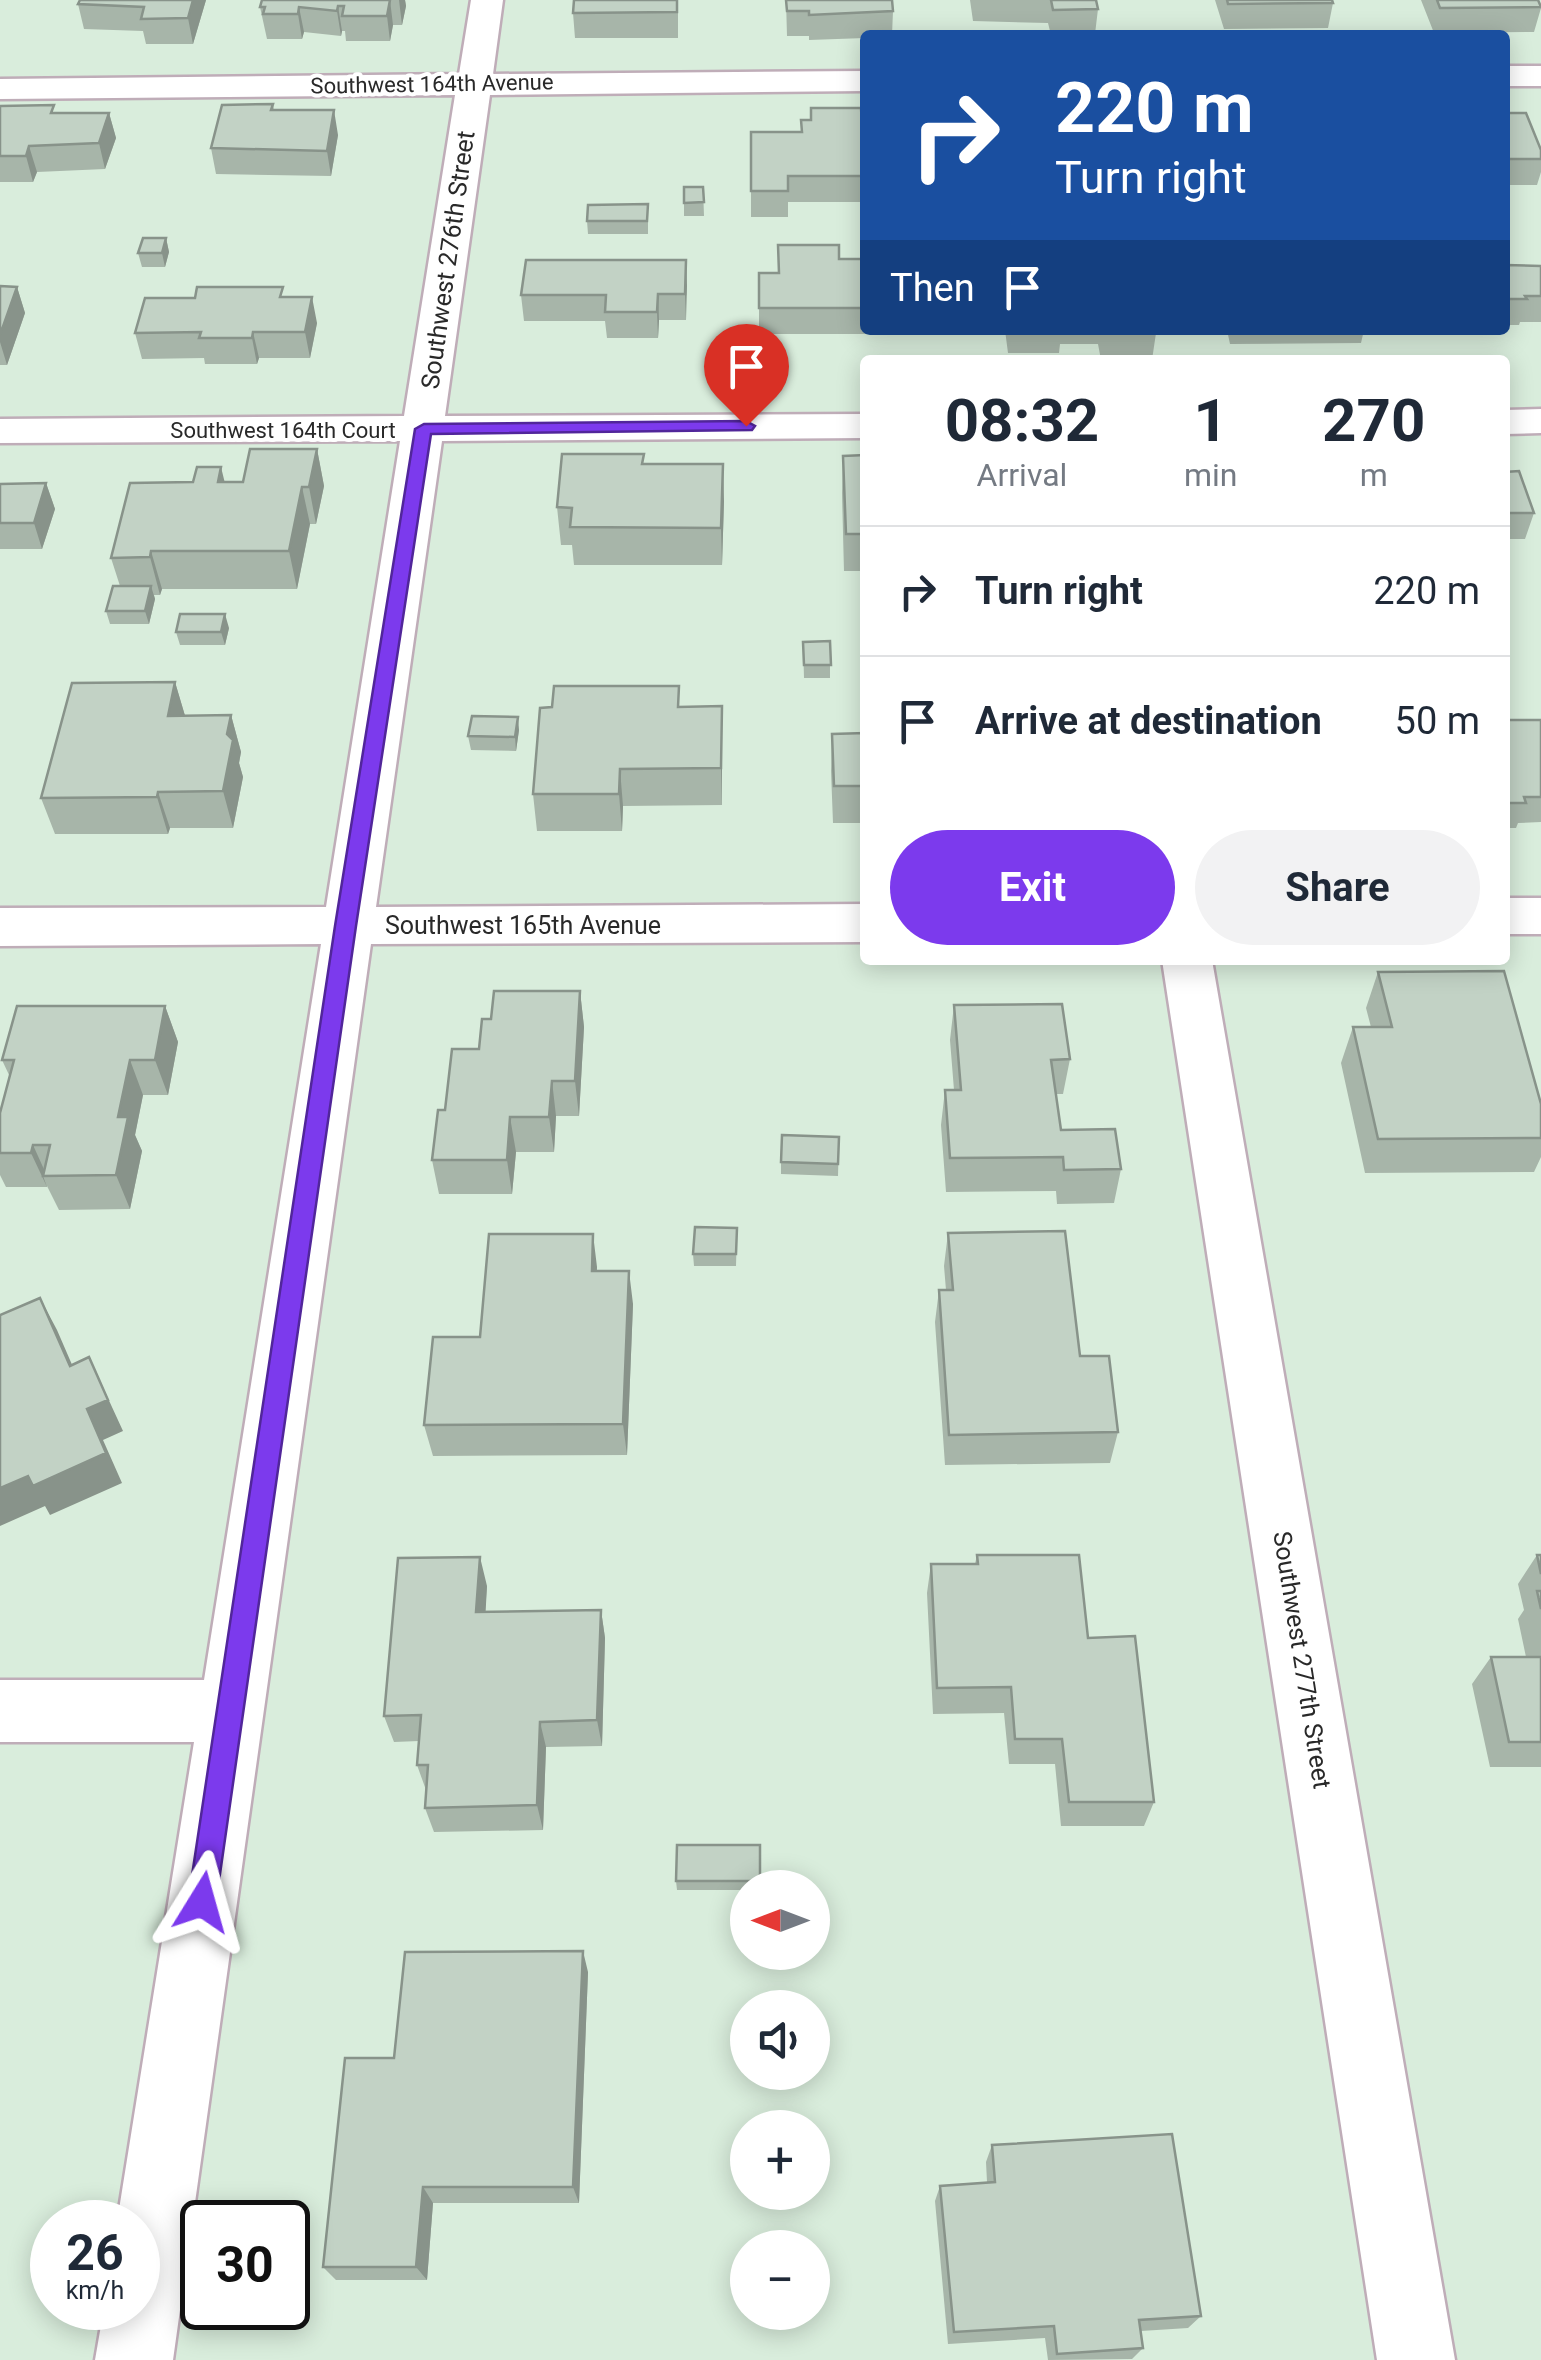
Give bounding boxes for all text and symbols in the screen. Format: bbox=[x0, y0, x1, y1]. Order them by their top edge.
text: 220 m bbox=[1055, 67, 1254, 149]
street label: Southwest 164th Avenue bbox=[310, 69, 554, 99]
icon: right bbox=[890, 70, 1020, 200]
street label: Southwest 276th Street bbox=[416, 129, 480, 391]
text: Turn right bbox=[1055, 151, 1247, 204]
icon: arrive bbox=[995, 260, 1050, 315]
text: Then bbox=[890, 266, 975, 310]
pin bbox=[704, 324, 789, 427]
icon: arrive bbox=[719, 339, 774, 394]
text: 08:32 bbox=[945, 385, 1099, 456]
text: 1 bbox=[1193, 385, 1228, 456]
text: 270 bbox=[1322, 385, 1425, 456]
street label: Southwest 164th Court bbox=[170, 418, 396, 443]
text: Arrival bbox=[977, 456, 1067, 494]
text: min bbox=[1184, 456, 1237, 494]
text: m bbox=[1360, 456, 1388, 494]
icon: right bbox=[890, 564, 945, 619]
text: Turn right bbox=[975, 569, 1143, 613]
text: 220 m bbox=[1373, 569, 1480, 613]
icon: arrive bbox=[890, 694, 945, 749]
text: Arrive at destination bbox=[975, 699, 1322, 743]
text: 50 m bbox=[1395, 699, 1480, 743]
button: Exit bbox=[890, 830, 1175, 945]
button: Share bbox=[1195, 830, 1480, 945]
street label: Southwest 165th Avenue bbox=[385, 911, 661, 940]
street label: Southwest 277th Street bbox=[1267, 1529, 1337, 1791]
position arrow bbox=[150, 1850, 254, 1954]
north arrow bbox=[730, 1870, 830, 1970]
map controls bbox=[730, 1870, 830, 2330]
button: sound bbox=[730, 1990, 830, 2090]
button: + bbox=[730, 2110, 830, 2210]
speed limit sign: 30 bbox=[180, 2200, 310, 2330]
text: 26 bbox=[66, 2224, 124, 2282]
button: − bbox=[730, 2230, 830, 2330]
text: km/h bbox=[66, 2276, 124, 2305]

